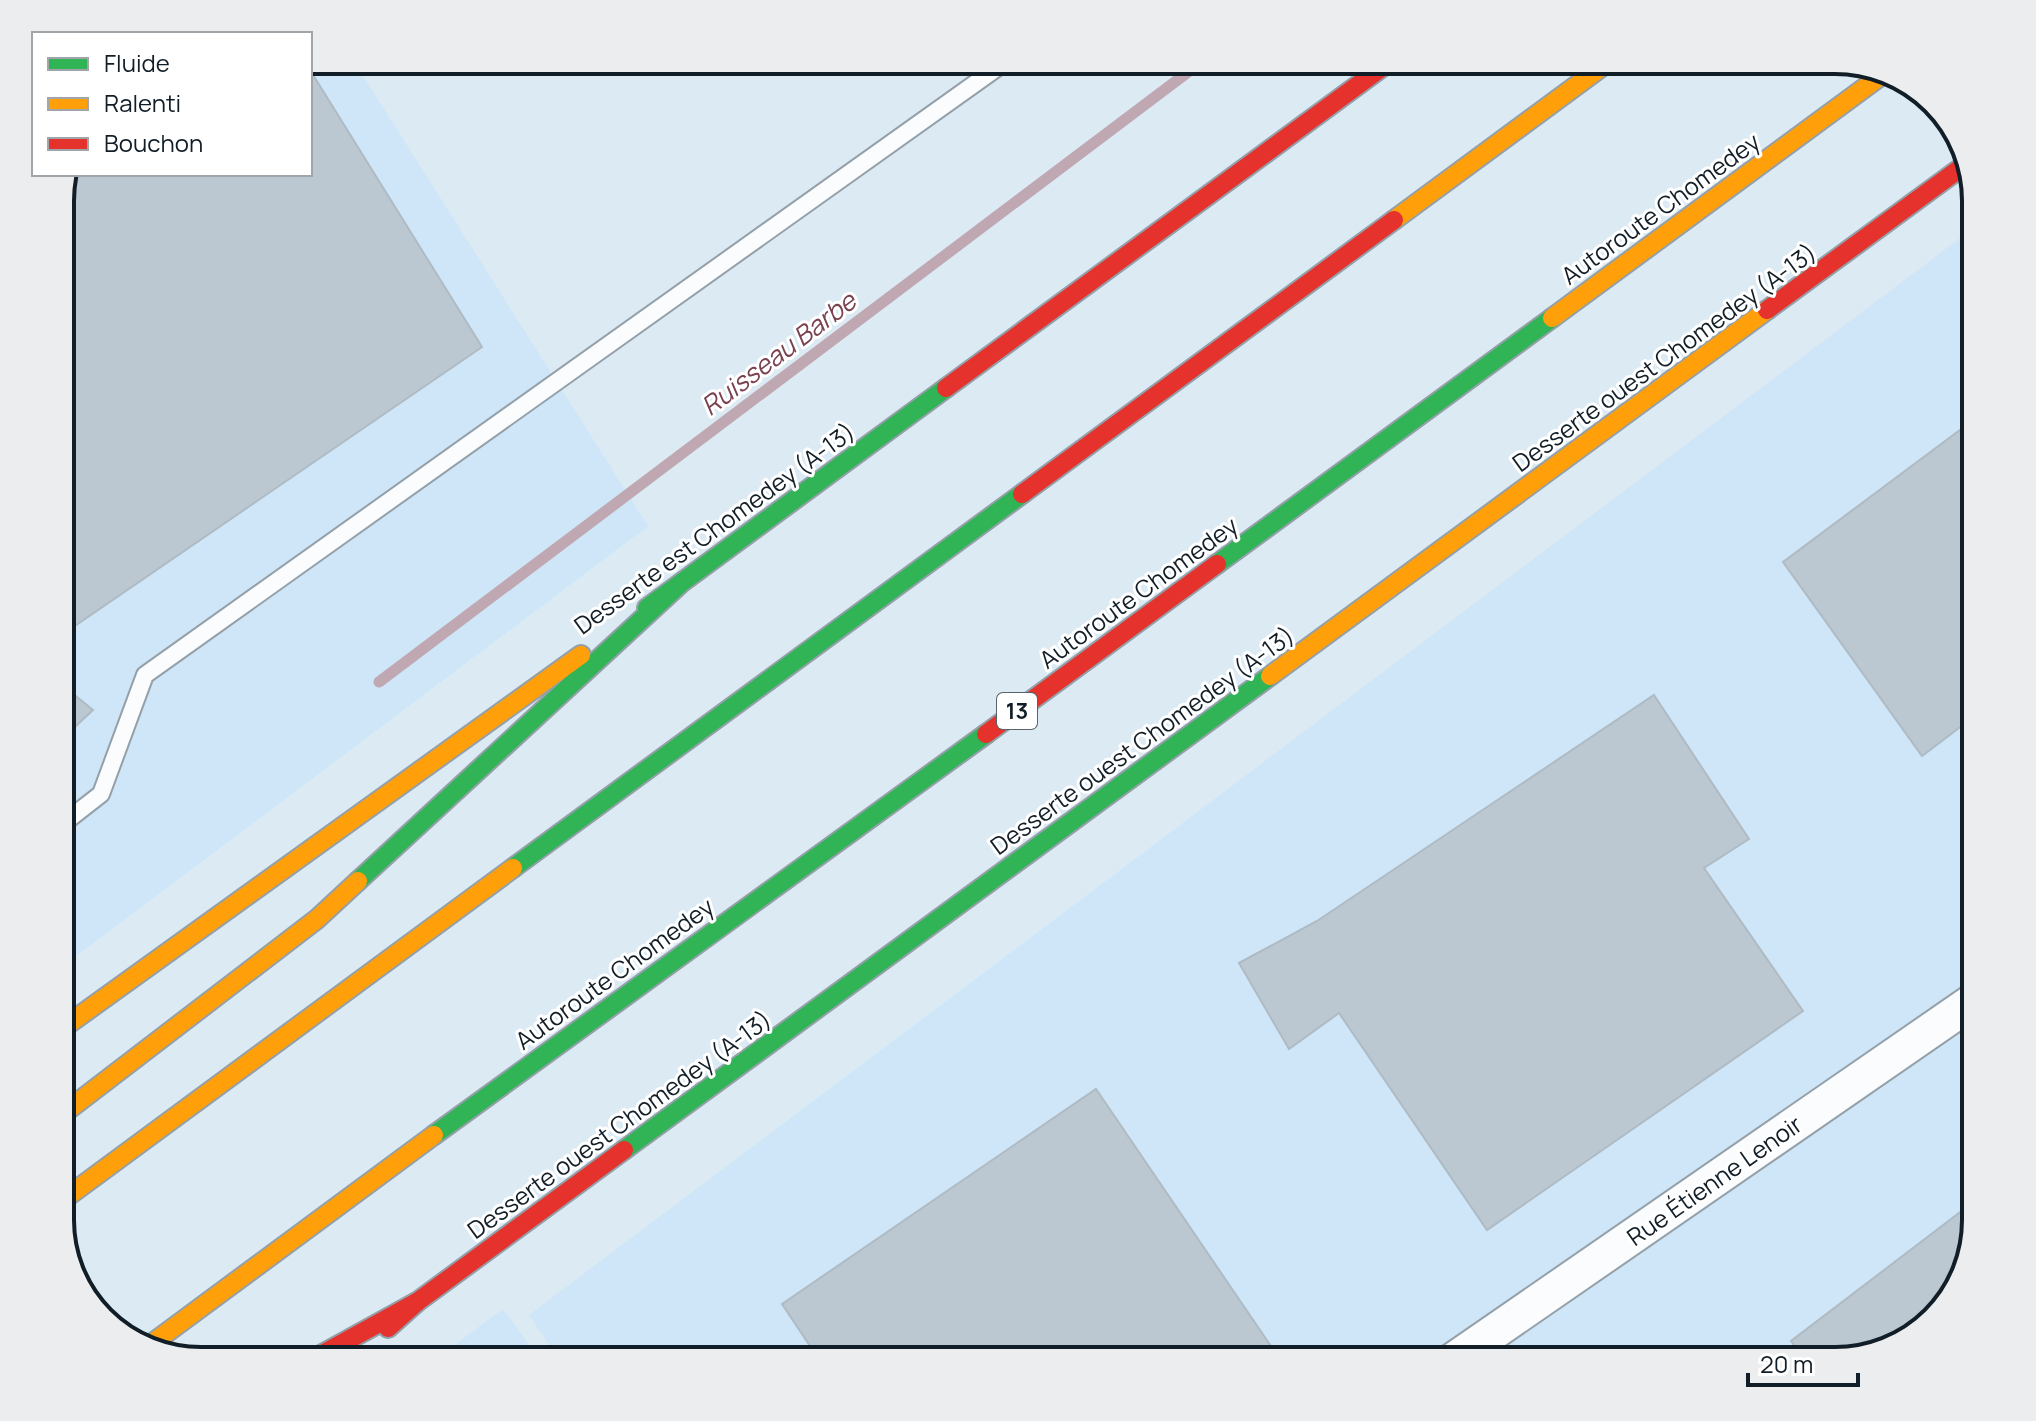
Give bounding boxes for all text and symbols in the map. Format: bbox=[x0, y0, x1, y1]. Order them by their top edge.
legend bbox=[32, 32, 312, 176]
text: Fluide bbox=[104, 46, 170, 79]
text: Ralenti bbox=[104, 86, 181, 119]
street label: Autoroute Chomedey bbox=[1554, 124, 1766, 291]
text: Bouchon bbox=[104, 126, 203, 159]
street label: Desserte ouest Chomedey (A-13) bbox=[1505, 235, 1823, 479]
water label: Ruisseau Barbe bbox=[693, 282, 864, 423]
street label: Desserte est Chomedey (A-13) bbox=[567, 415, 861, 641]
street label: Autoroute Chomedey bbox=[1032, 508, 1244, 675]
street label: Desserte ouest Chomedey (A-13) bbox=[983, 618, 1301, 862]
road number: 13 bbox=[997, 693, 1037, 729]
street label: Autoroute Chomedey bbox=[508, 889, 720, 1056]
street label: Desserte ouest Chomedey (A-13) bbox=[460, 1002, 778, 1246]
street label: Rue Étienne Lenoir bbox=[1620, 1107, 1808, 1253]
scale bar bbox=[1748, 1337, 1858, 1387]
text: 20 m bbox=[1760, 1347, 1813, 1380]

